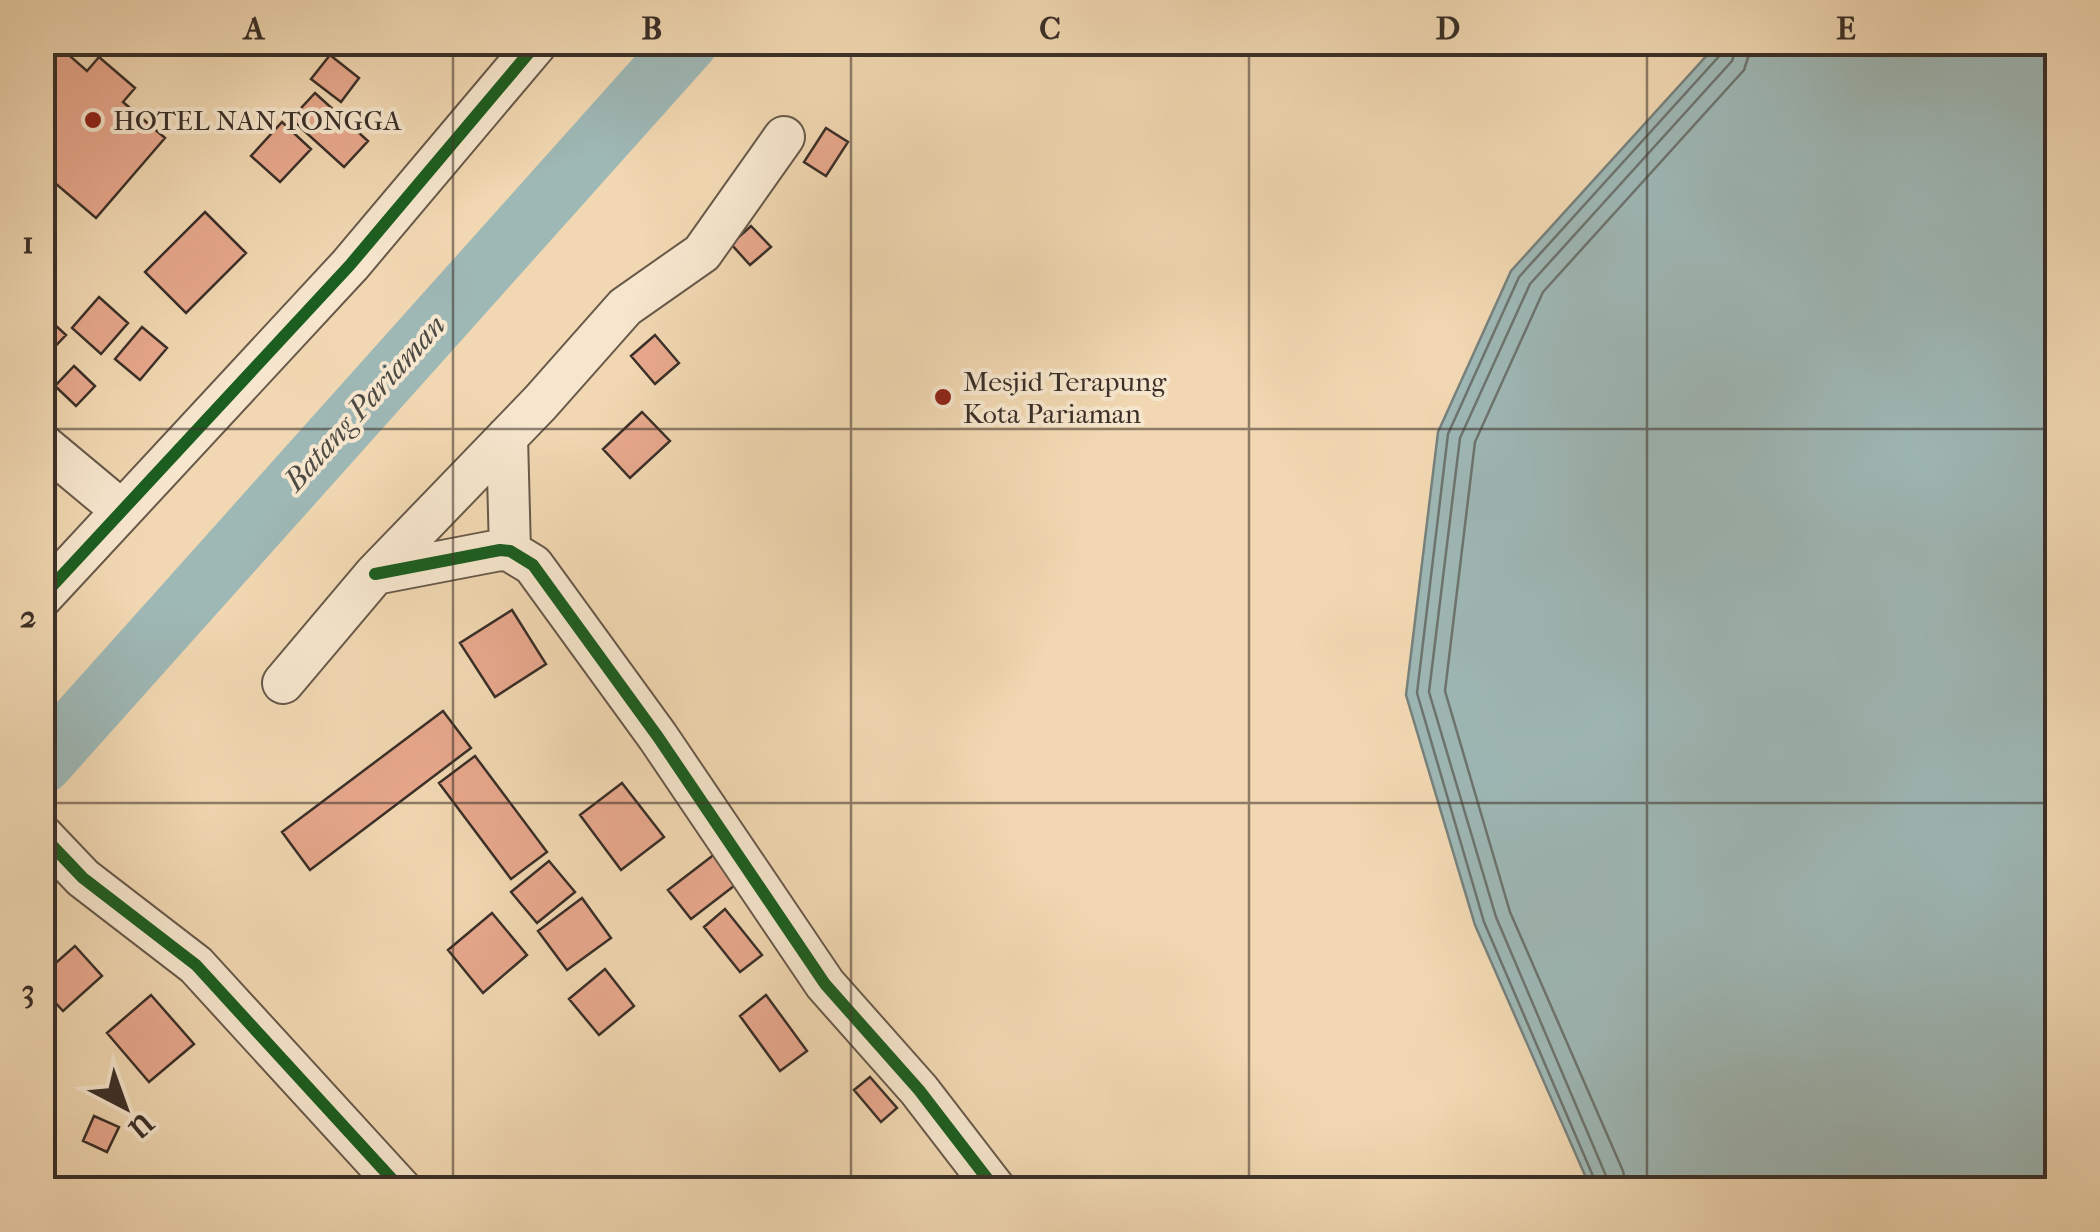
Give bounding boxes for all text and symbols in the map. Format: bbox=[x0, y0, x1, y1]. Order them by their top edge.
text: A bbox=[242, 10, 266, 47]
text: B bbox=[642, 10, 662, 47]
text: C bbox=[1039, 10, 1061, 47]
text: D bbox=[1436, 10, 1460, 47]
text: E bbox=[1836, 10, 1856, 47]
place label: HOTEL NAN TONGGA bbox=[113, 104, 402, 137]
marker: HOTEL NAN TONGGA bbox=[82, 109, 104, 131]
text: 1 bbox=[22, 224, 34, 261]
water label: Batang Pariaman bbox=[276, 308, 453, 499]
place label: Mesjid Terapung Kota Pariaman bbox=[963, 365, 1167, 430]
marker: Mesjid Terapung Kota Pariaman bbox=[932, 386, 954, 408]
text: 2 bbox=[20, 598, 36, 635]
text: 3 bbox=[21, 972, 35, 1009]
north arrow bbox=[75, 1057, 175, 1157]
text: U bbox=[122, 1106, 160, 1145]

